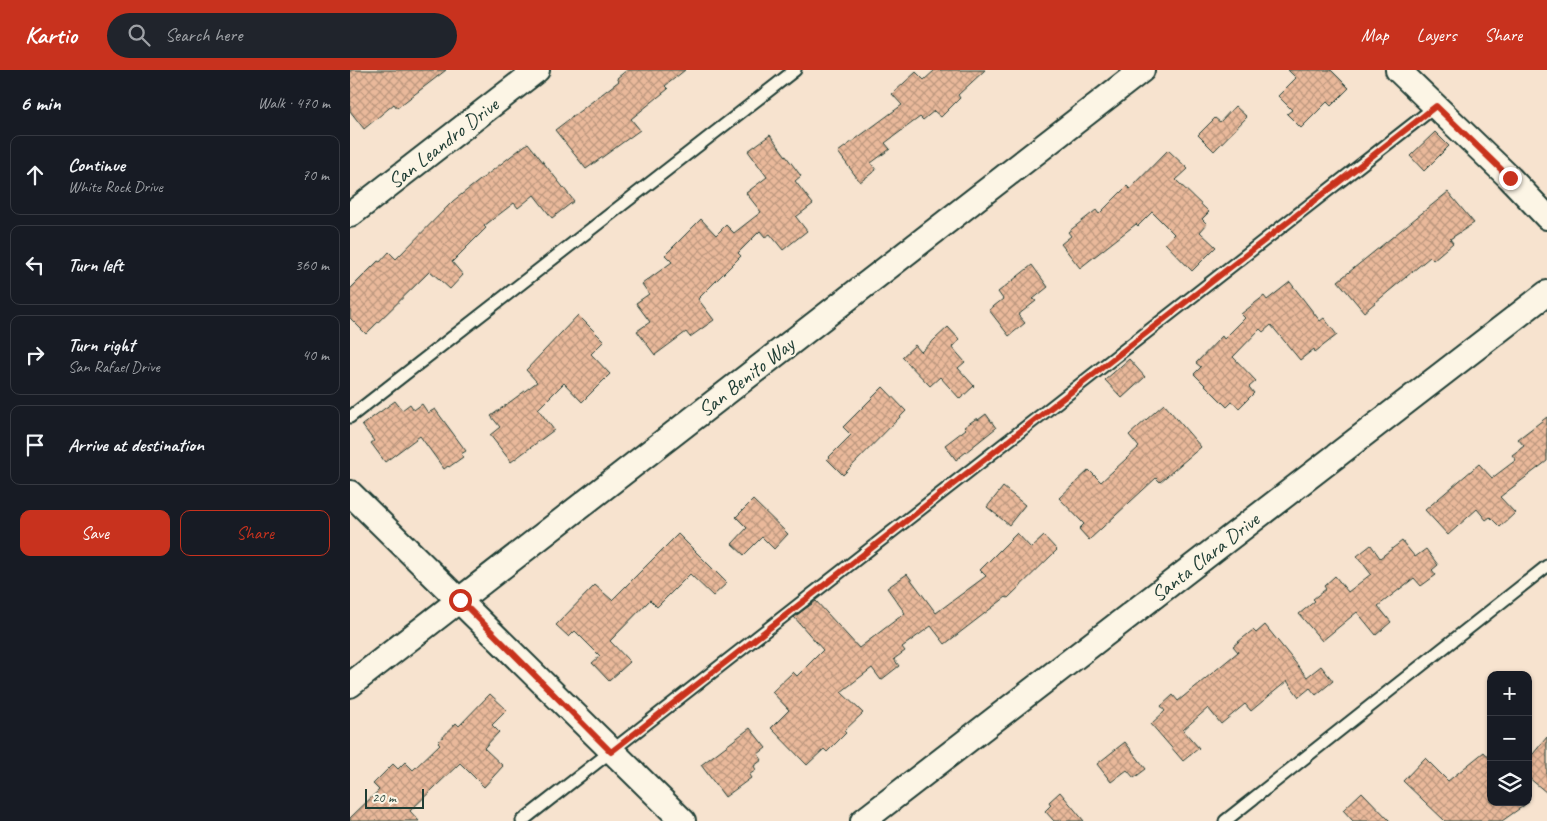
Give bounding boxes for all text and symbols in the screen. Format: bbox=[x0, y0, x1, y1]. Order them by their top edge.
search box bbox=[107, 13, 457, 58]
text: Kartio bbox=[25, 20, 77, 50]
icon: search bbox=[125, 21, 153, 49]
text: Search here bbox=[165, 23, 242, 47]
text: Map bbox=[1361, 24, 1389, 46]
text: Layers bbox=[1417, 24, 1456, 46]
text: Share bbox=[1484, 24, 1522, 46]
text: 6 min bbox=[20, 90, 61, 116]
street label: San Leandro Drive bbox=[382, 91, 504, 194]
text: Walk · 470 m bbox=[258, 93, 330, 113]
text: Continue bbox=[68, 153, 125, 177]
icon: ahead bbox=[21, 161, 49, 189]
text: 70 m bbox=[302, 165, 329, 185]
route end bbox=[1499, 167, 1522, 190]
text: White Rock Drive bbox=[68, 177, 163, 197]
icon: left bbox=[21, 251, 49, 279]
text: Turn left bbox=[68, 253, 123, 277]
text: 360 m bbox=[295, 255, 329, 275]
street label: San Benito Way bbox=[693, 330, 801, 423]
text: Turn right bbox=[68, 333, 135, 357]
icon: right bbox=[21, 341, 49, 369]
text: 40 m bbox=[302, 345, 329, 365]
text: San Rafael Drive bbox=[68, 357, 160, 377]
icon: arrive bbox=[21, 431, 49, 459]
text: Arrive at destination bbox=[68, 433, 204, 457]
street label: Santa Clara Drive bbox=[1146, 506, 1265, 607]
button: Save bbox=[20, 510, 170, 556]
button: Share bbox=[180, 510, 330, 556]
route start bbox=[449, 589, 472, 612]
map controls bbox=[1487, 671, 1532, 806]
button: + bbox=[1487, 671, 1532, 716]
button: − bbox=[1487, 716, 1532, 761]
button: layers bbox=[1487, 761, 1532, 806]
scale bar bbox=[365, 786, 424, 809]
text: 20 m bbox=[372, 789, 396, 806]

